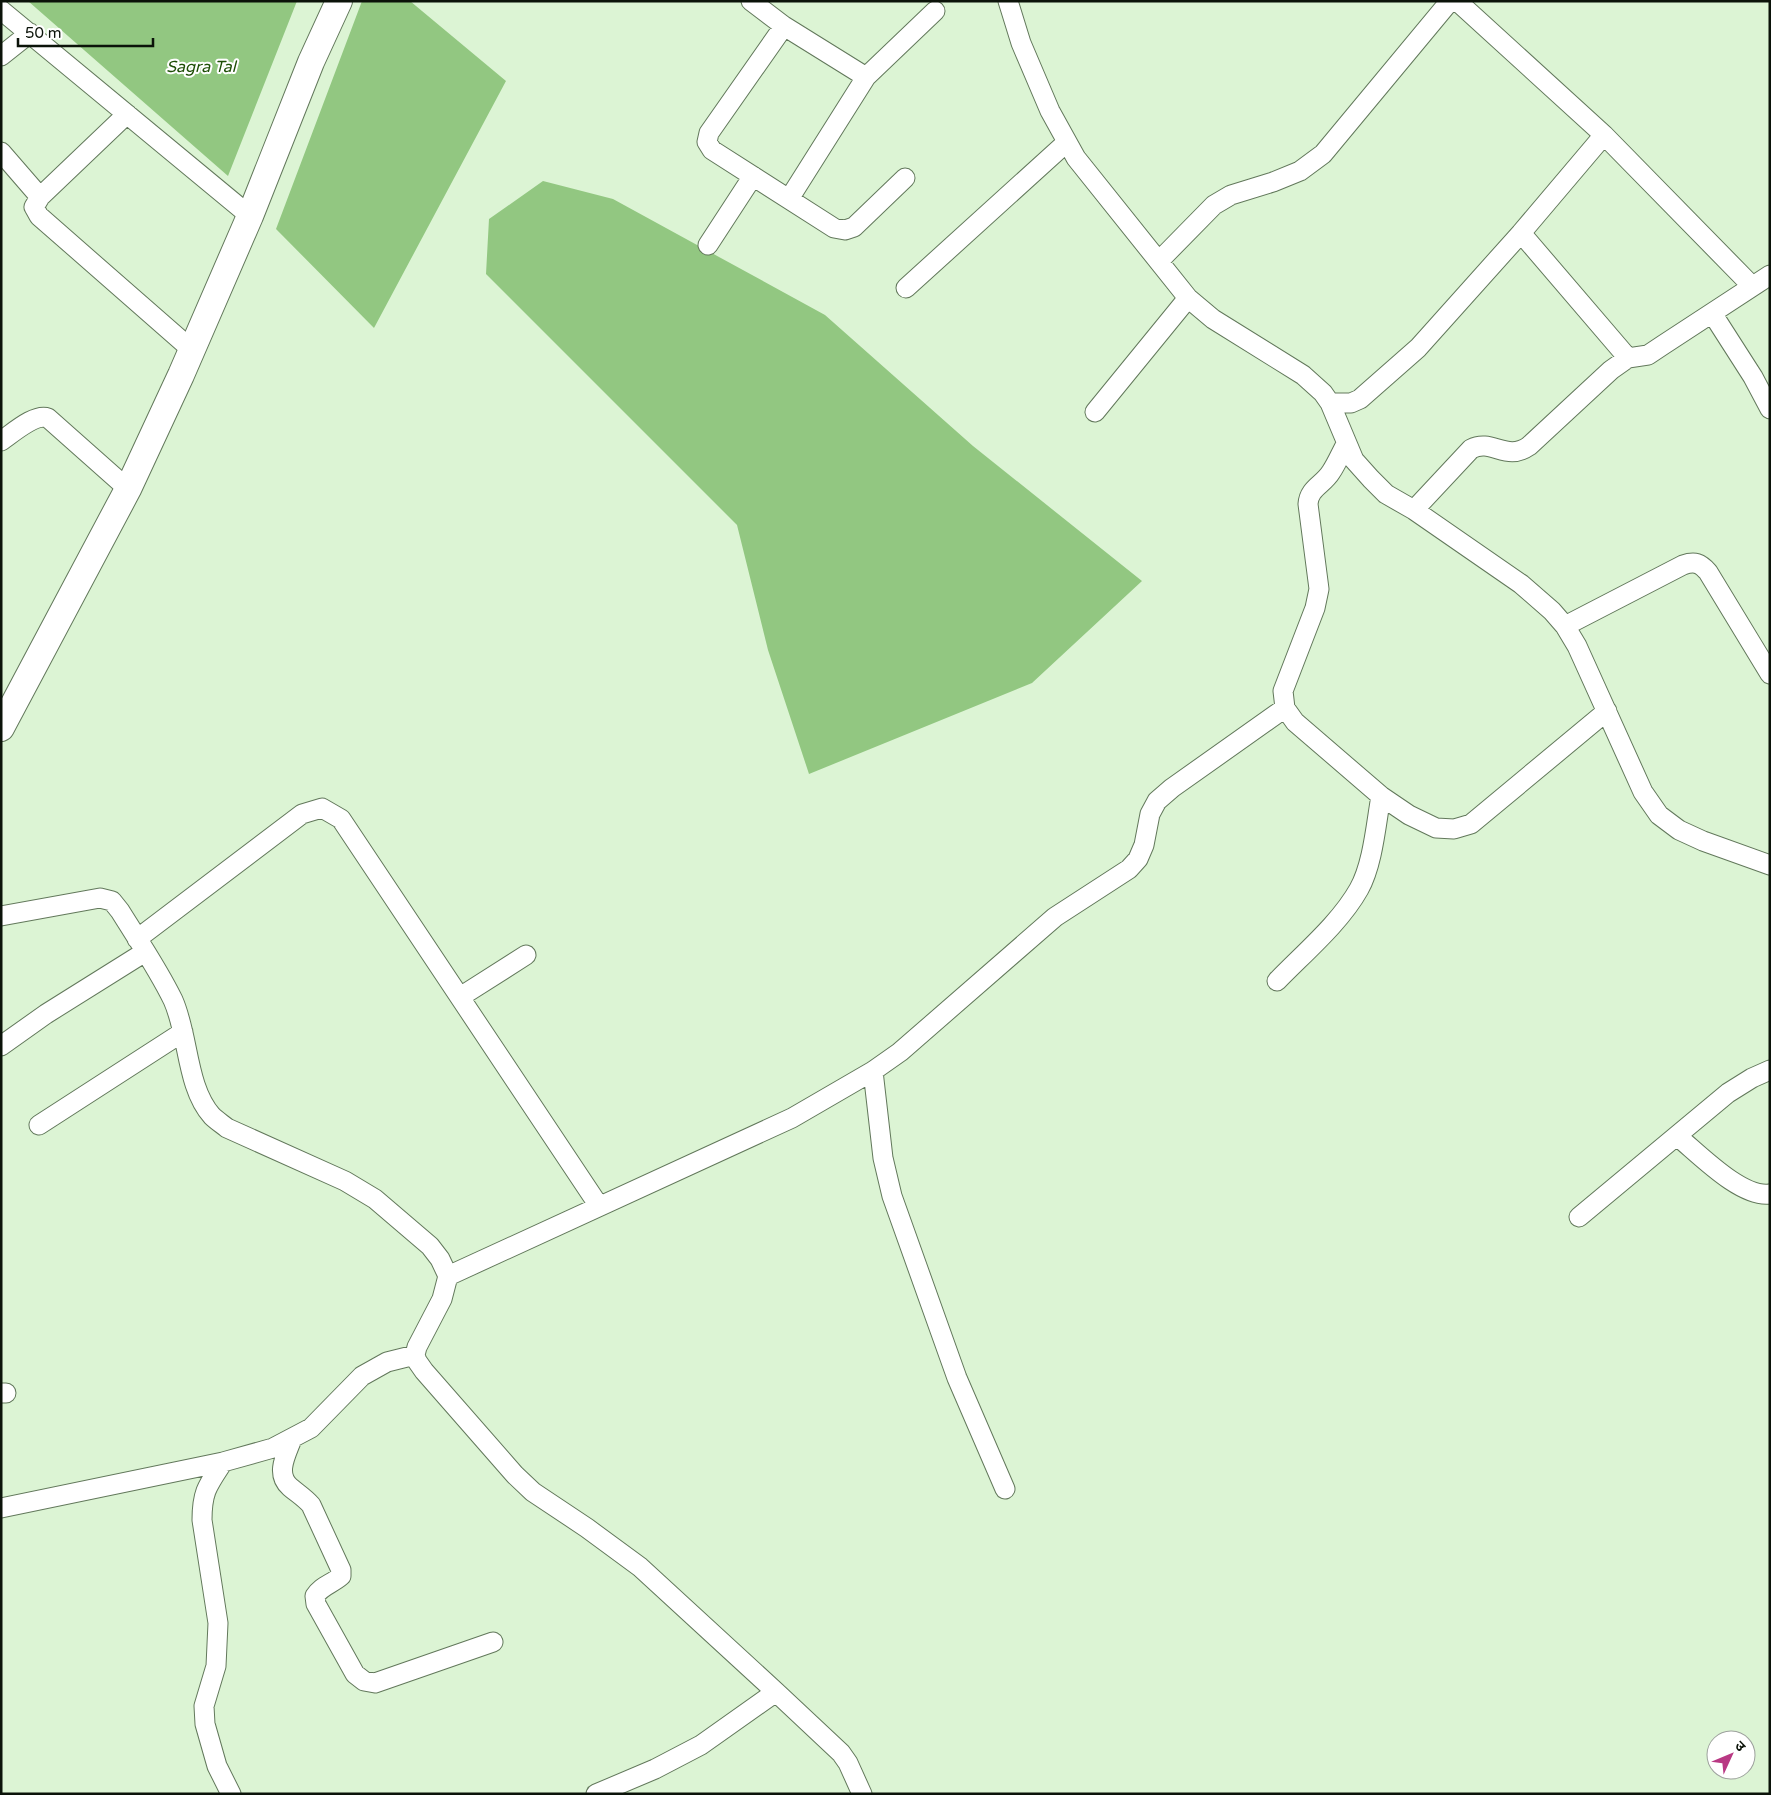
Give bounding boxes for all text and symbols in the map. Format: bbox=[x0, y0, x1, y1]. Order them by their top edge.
scale bar bbox=[18, 15, 152, 47]
text: 50 m bbox=[25, 24, 62, 42]
water label: Sagra Tal bbox=[166, 57, 238, 77]
north arrow bbox=[1706, 1730, 1756, 1780]
text: उ bbox=[1731, 1737, 1750, 1756]

